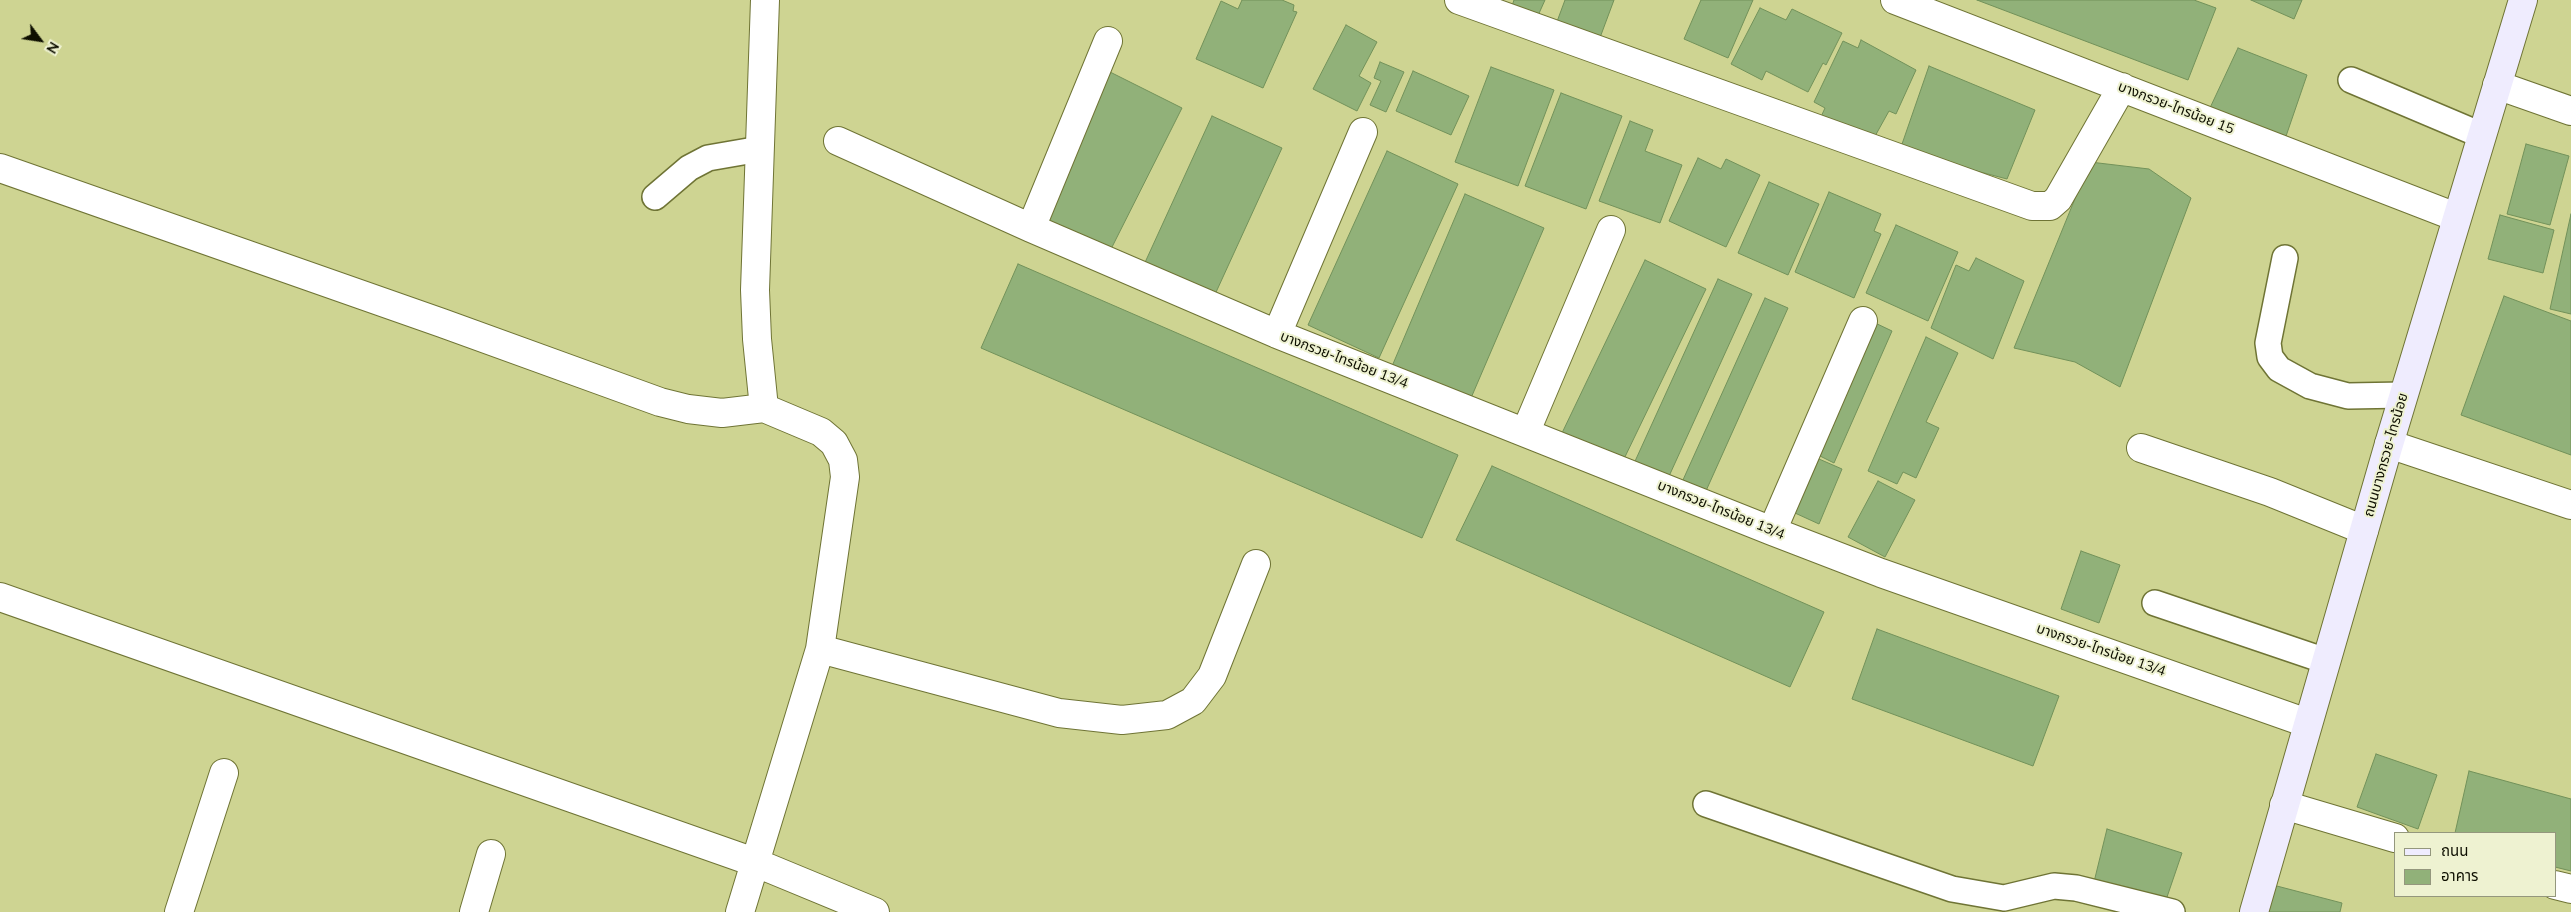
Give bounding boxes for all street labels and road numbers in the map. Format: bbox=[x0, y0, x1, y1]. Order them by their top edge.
street label: บางกรวย-ไทรน้อย 15 bbox=[2116, 78, 2236, 138]
street label: บางกรวย-ไทรน้อย 13/4 bbox=[1278, 328, 1410, 392]
street label: ถนนบางกรวย-ไทรน้อย bbox=[2360, 391, 2412, 519]
street label: บางกรวย-ไทรน้อย 13/4 bbox=[1655, 477, 1787, 543]
street label: บางกรวย-ไทรน้อย 13/4 bbox=[2034, 620, 2168, 680]

